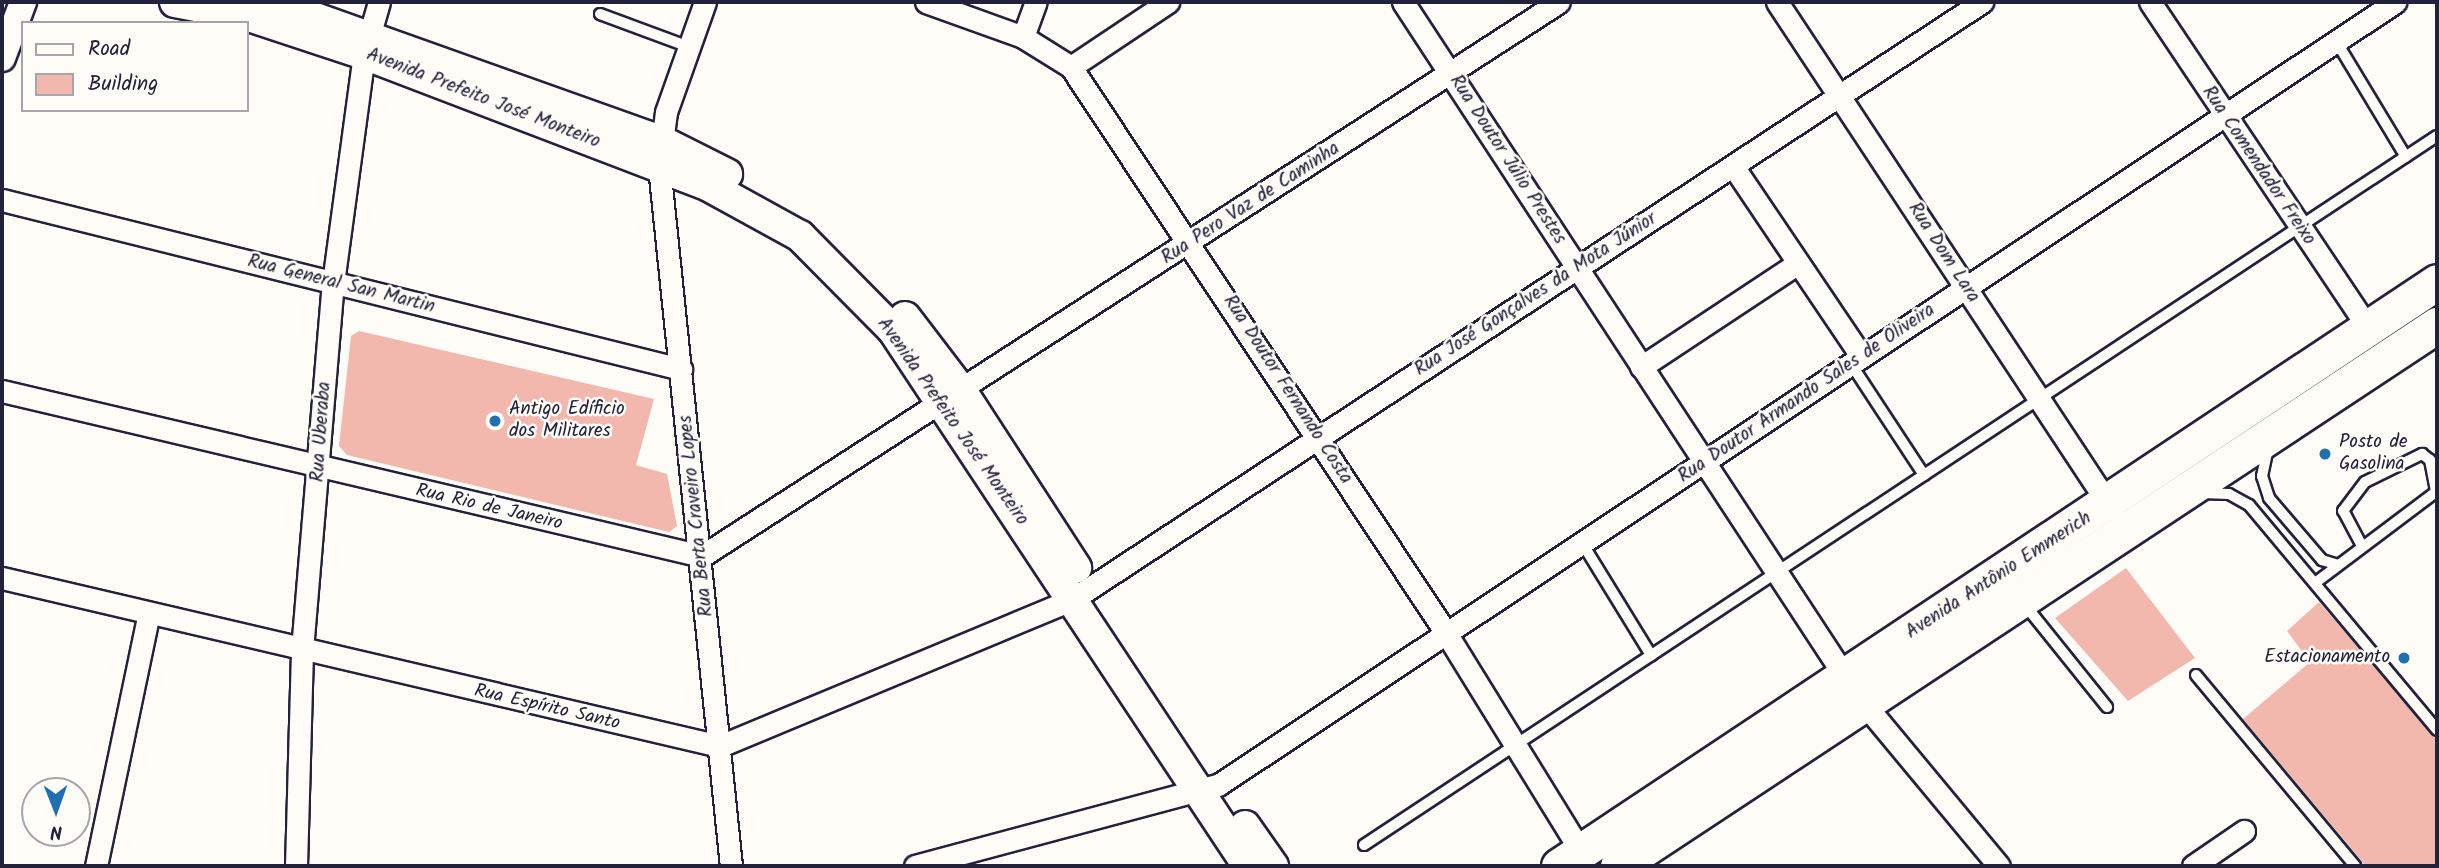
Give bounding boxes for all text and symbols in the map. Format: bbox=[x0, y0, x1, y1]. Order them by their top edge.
legend bbox=[21, 21, 248, 112]
text: Road bbox=[88, 33, 130, 66]
street label: Avenida Prefeito José Monteiro bbox=[363, 44, 603, 154]
text: Building bbox=[88, 68, 158, 101]
street label: Rua Doutor Júlio Prestes bbox=[1444, 71, 1570, 249]
street label: Rua Comendador Freixo bbox=[2196, 82, 2320, 250]
street label: Rua Pero Vaz de Caminha bbox=[1158, 138, 1344, 270]
street label: Rua Dom Lara bbox=[1902, 199, 1984, 307]
street label: Rua José Gonçalves da Mota Júnior bbox=[1411, 208, 1661, 382]
street label: Rua General San Martin bbox=[245, 251, 437, 319]
street label: Rua Doutor Fernando Costa bbox=[1217, 291, 1357, 489]
street label: Rua Doutor Armando Sales de Oliveira bbox=[1674, 299, 1940, 489]
street label: Avenida Prefeito José Monteiro bbox=[871, 314, 1033, 530]
street label: Rua Uberaba bbox=[307, 381, 337, 483]
place label: Antigo Edíficio dos Militares bbox=[509, 399, 625, 443]
marker: Antigo Edíficio dos Militares bbox=[487, 413, 503, 429]
street label: Rua Berta Craveiro Lopes bbox=[675, 414, 719, 618]
place label: Posto de Gasolina bbox=[2339, 432, 2408, 476]
marker: Posto de Gasolina bbox=[2317, 446, 2333, 462]
street label: Rua Rio de Janeiro bbox=[413, 480, 565, 536]
street label: Avenida Antônio Emmerich bbox=[1902, 507, 2096, 645]
place label: Estacionamento bbox=[2264, 647, 2390, 669]
marker: Estacionamento bbox=[2396, 650, 2412, 666]
street label: Rua Espírito Santo bbox=[472, 680, 622, 736]
north arrow bbox=[21, 777, 91, 847]
text: N bbox=[50, 816, 63, 846]

